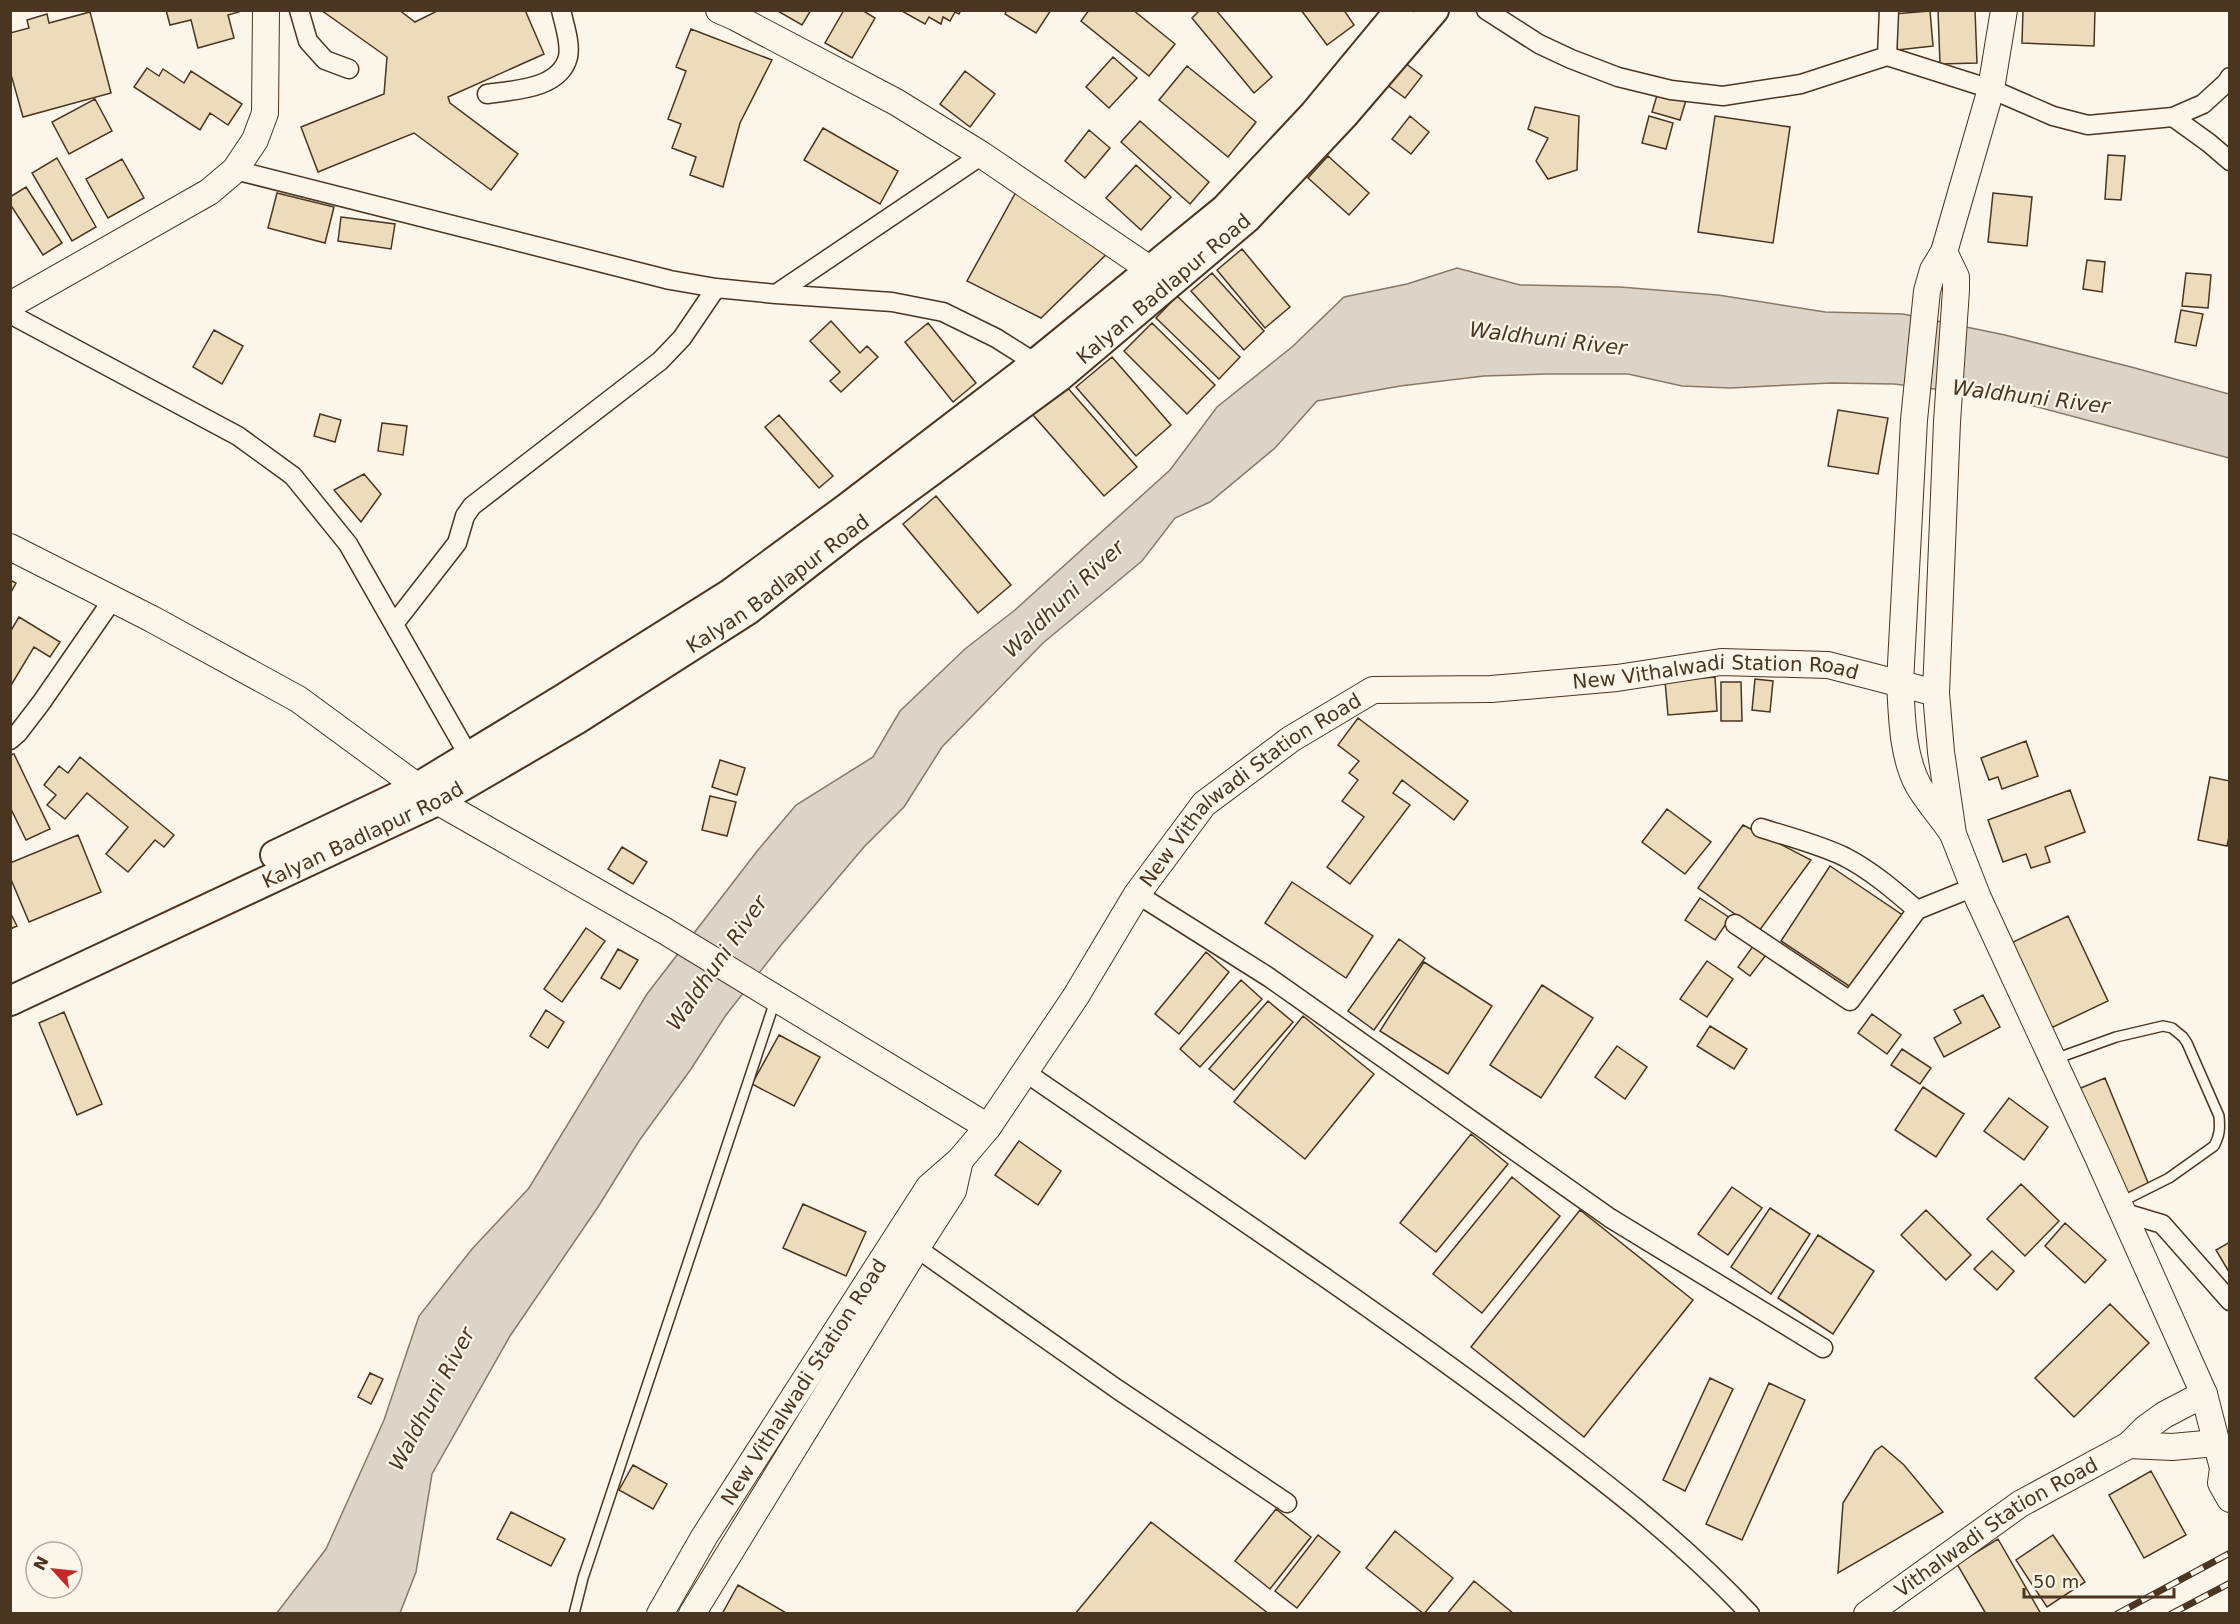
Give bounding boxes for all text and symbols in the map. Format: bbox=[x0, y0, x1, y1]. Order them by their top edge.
street label: Kalyan Badlapur Road bbox=[1072, 208, 1255, 369]
water label: Waldhuni River bbox=[1468, 317, 1629, 361]
water label: Waldhuni River bbox=[1951, 375, 2112, 419]
street label: Kalyan Badlapur Road bbox=[682, 509, 874, 658]
water label: Waldhuni River bbox=[999, 534, 1130, 663]
street label: New Vithalwadi Station Road bbox=[1571, 650, 1861, 694]
street label: New Vithalwadi Station Road bbox=[1135, 688, 1365, 891]
street label: Kalyan Badlapur Road bbox=[258, 776, 468, 893]
water label: Waldhuni River bbox=[662, 890, 773, 1035]
street label: New Vithalwadi Station Road bbox=[716, 1254, 892, 1510]
water label: Waldhuni River bbox=[384, 1322, 480, 1475]
street label: Vithalwadi Station Road bbox=[1890, 1452, 2102, 1602]
north arrow bbox=[24, 1540, 84, 1600]
text: N bbox=[30, 1553, 53, 1574]
scale bar bbox=[2024, 1561, 2174, 1599]
text: 50 m bbox=[2033, 1571, 2079, 1592]

